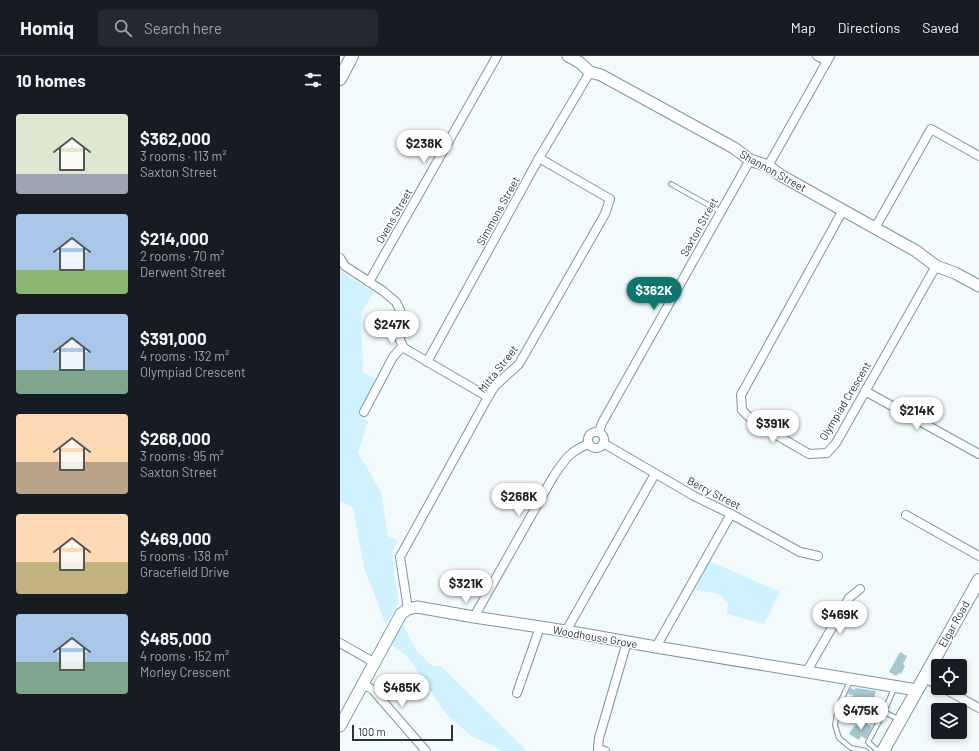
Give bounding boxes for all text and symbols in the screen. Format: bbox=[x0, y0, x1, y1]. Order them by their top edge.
search box bbox=[98, 10, 378, 46]
text: Homiq bbox=[20, 16, 74, 39]
icon: search bbox=[112, 17, 134, 39]
text: Search here bbox=[144, 19, 222, 37]
text: Map bbox=[791, 19, 816, 36]
text: Directions bbox=[838, 19, 900, 36]
text: Saved bbox=[922, 19, 959, 36]
icon: filters bbox=[302, 69, 324, 91]
text: 10 homes bbox=[16, 70, 86, 90]
text: $362,000 bbox=[140, 128, 211, 148]
icon: home bbox=[48, 130, 96, 178]
pin: $238K bbox=[396, 130, 452, 164]
text: $238K bbox=[406, 135, 442, 151]
street label: Shannon Street bbox=[738, 147, 809, 194]
text: 3 rooms · 113 m² bbox=[140, 148, 227, 164]
text: Saxton Street bbox=[140, 164, 217, 180]
street label: Simmons Street bbox=[473, 174, 522, 247]
street label: Ovens Street bbox=[373, 186, 414, 246]
street label: Saxton Street bbox=[677, 195, 720, 258]
text: $214,000 bbox=[140, 228, 209, 248]
icon: home bbox=[48, 230, 96, 278]
text: 2 rooms · 70 m² bbox=[140, 248, 224, 264]
text: Derwent Street bbox=[140, 264, 226, 280]
pin: $362K bbox=[626, 277, 682, 311]
text: $362K bbox=[636, 282, 672, 298]
pin: $247K bbox=[364, 311, 420, 345]
text: $247K bbox=[374, 316, 410, 332]
text: $391,000 bbox=[140, 328, 207, 348]
icon: home bbox=[48, 330, 96, 378]
street label: Mitta Street bbox=[475, 342, 520, 395]
text: 4 rooms · 132 m² bbox=[140, 348, 229, 364]
street label: Olympiad Crescent bbox=[816, 359, 873, 442]
text: Olympiad Crescent bbox=[140, 364, 246, 380]
pin: $214K bbox=[889, 397, 945, 431]
text: $214K bbox=[899, 402, 935, 418]
pin: $391K bbox=[745, 410, 801, 444]
text: $391K bbox=[756, 415, 790, 431]
text: $268,000 bbox=[140, 428, 211, 448]
icon: home bbox=[48, 430, 96, 478]
text: 3 rooms · 95 m² bbox=[140, 448, 224, 464]
text: Saxton Street bbox=[140, 464, 217, 480]
street label: Berry Street bbox=[685, 474, 743, 512]
pin: $268K bbox=[491, 483, 547, 517]
text: $268K bbox=[501, 488, 537, 504]
text: $469,000 bbox=[140, 528, 211, 548]
icon: home bbox=[48, 530, 96, 578]
text: 5 rooms · 138 m² bbox=[140, 548, 229, 564]
text: Gracefield Drive bbox=[140, 564, 230, 580]
pin: $321K bbox=[438, 570, 494, 604]
text: $321K bbox=[449, 575, 483, 591]
street label: Elgar Road bbox=[935, 598, 972, 649]
pin: $469K bbox=[812, 601, 868, 635]
text: $469K bbox=[821, 606, 859, 622]
street label: Woodhouse Grove bbox=[552, 623, 638, 650]
text: $485,000 bbox=[140, 628, 212, 648]
icon: home bbox=[48, 630, 96, 678]
text: 4 rooms · 152 m² bbox=[140, 648, 229, 664]
map controls bbox=[931, 659, 967, 739]
button: locate bbox=[931, 659, 967, 695]
text: Morley Crescent bbox=[140, 664, 230, 680]
pin: $485K bbox=[374, 674, 430, 708]
text: $485K bbox=[383, 679, 421, 695]
pin: $475K bbox=[833, 697, 889, 731]
text: $475K bbox=[843, 702, 879, 718]
button: layers bbox=[931, 703, 967, 739]
scale bar bbox=[352, 723, 453, 742]
text: 100 m bbox=[358, 725, 386, 738]

